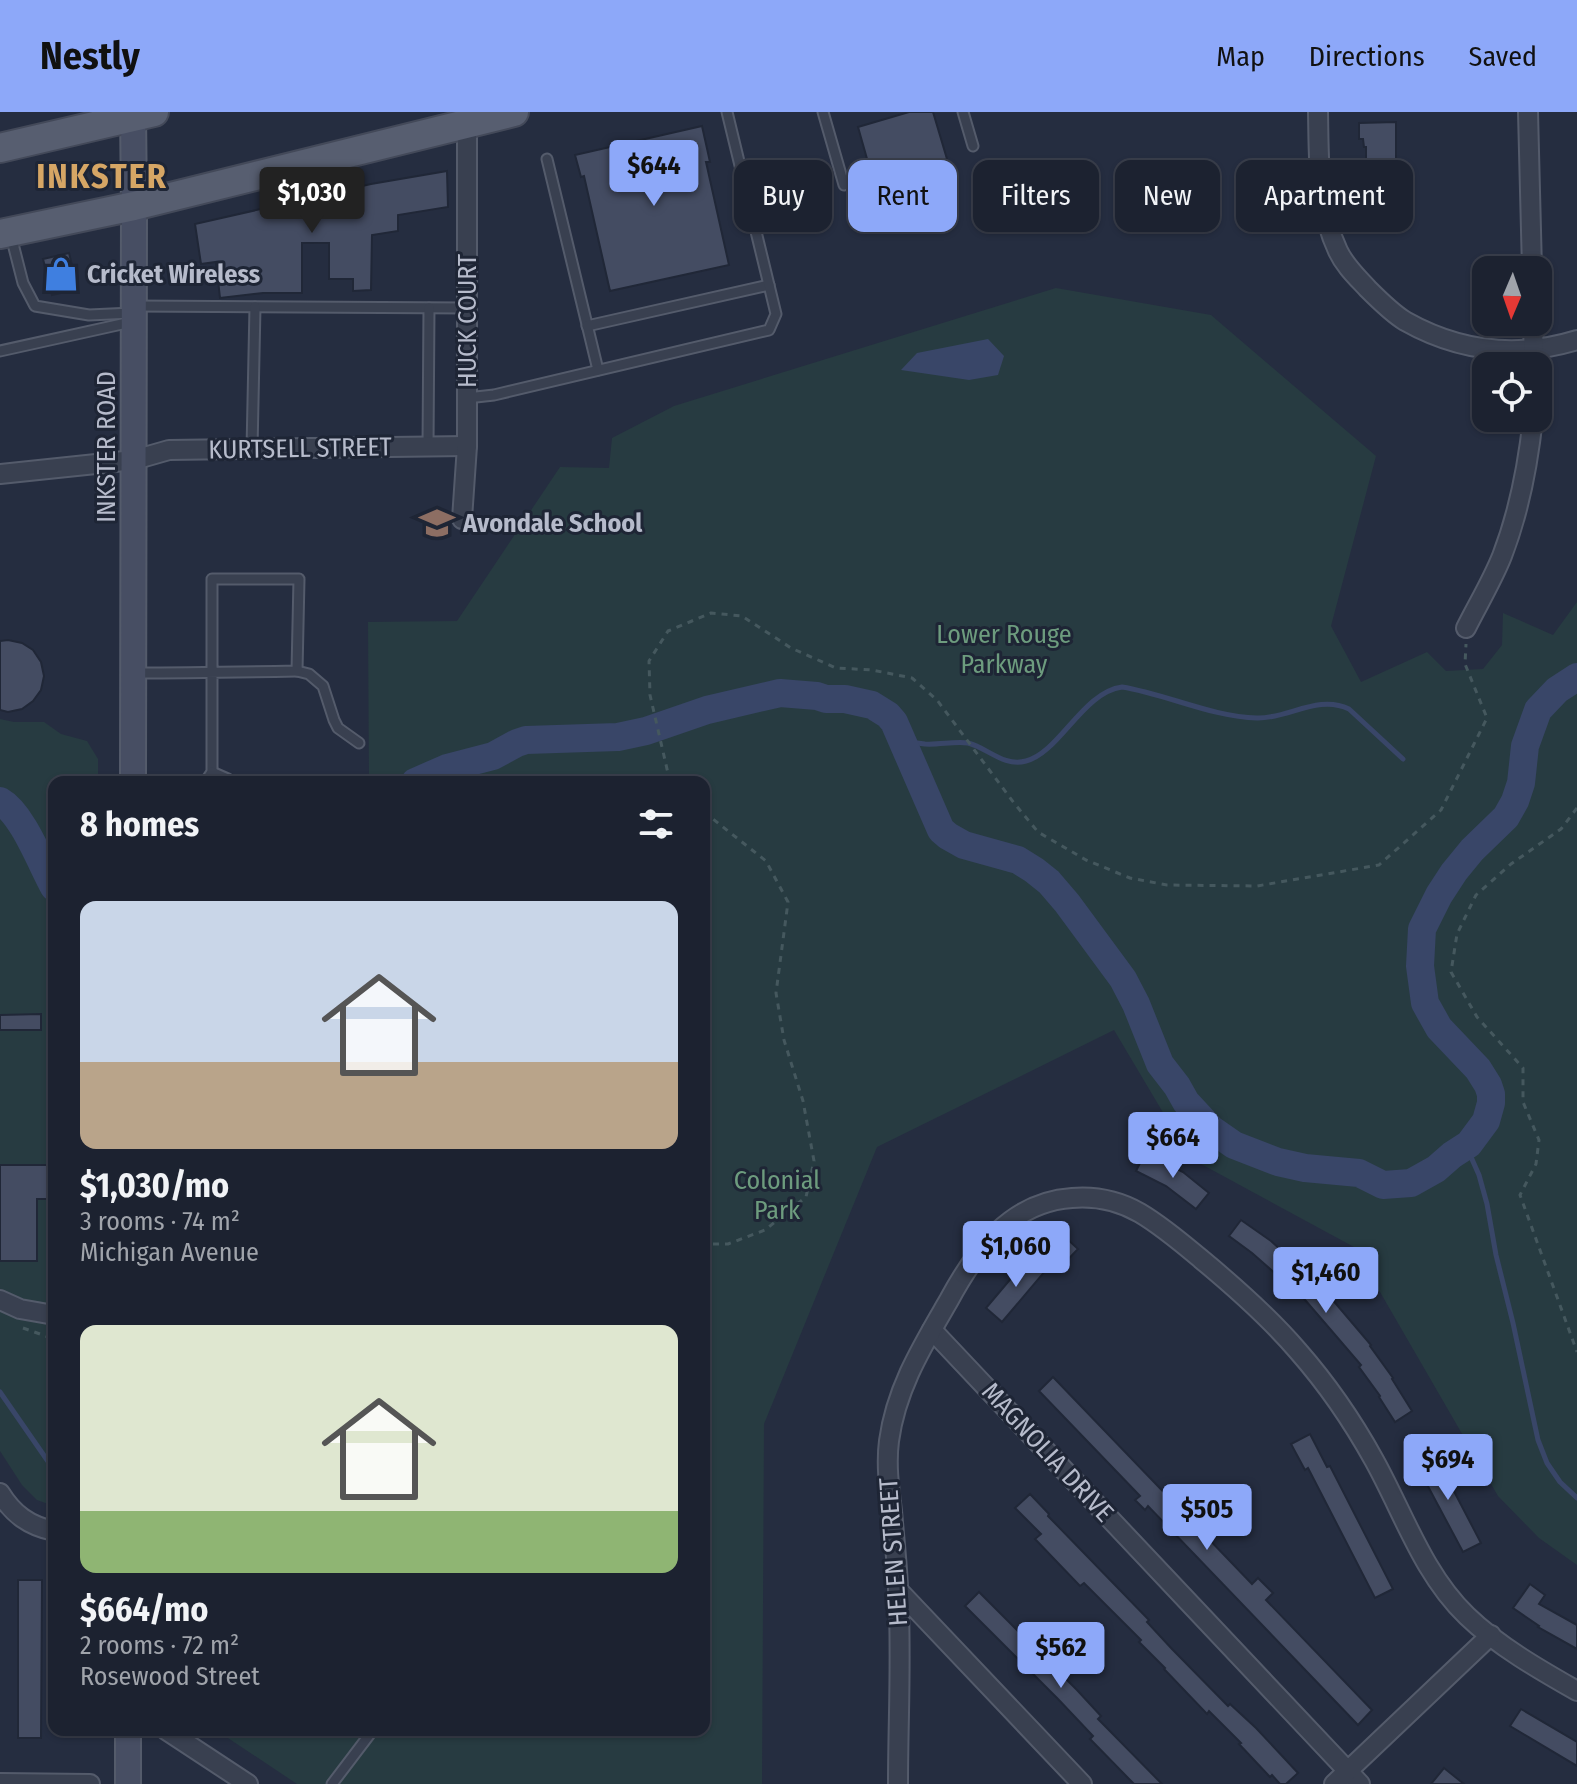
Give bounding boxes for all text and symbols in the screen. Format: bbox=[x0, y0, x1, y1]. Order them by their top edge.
text: Nestly bbox=[40, 33, 140, 79]
text: Map bbox=[1216, 40, 1265, 73]
text: Directions bbox=[1309, 40, 1425, 73]
text: Saved bbox=[1469, 40, 1537, 73]
pin: $644 bbox=[607, 140, 701, 208]
text: $644 bbox=[627, 150, 681, 181]
district label: INKSTER bbox=[36, 156, 168, 197]
chip: Buy bbox=[734, 160, 832, 232]
chip: Rent bbox=[848, 160, 957, 232]
chip: Filters bbox=[973, 160, 1099, 232]
chip: New bbox=[1115, 160, 1220, 232]
chip: Apartment bbox=[1236, 160, 1413, 232]
pin: $1,030 bbox=[247, 167, 377, 235]
text: $1,030 bbox=[278, 177, 346, 208]
street label: HUCK COURT bbox=[452, 254, 483, 388]
shop icon: Cricket Wireless bbox=[42, 255, 80, 293]
north arrow bbox=[1472, 256, 1552, 336]
map controls bbox=[1472, 256, 1552, 432]
place label: Cricket Wireless bbox=[87, 259, 260, 290]
button: locate bbox=[1472, 352, 1552, 432]
street label: INKSTER ROAD bbox=[91, 371, 122, 523]
street label: KURTSELL STREET bbox=[208, 431, 392, 466]
school or university icon: Avondale School bbox=[418, 504, 456, 542]
place label: Avondale School bbox=[462, 508, 643, 539]
park label: Lower Rouge Parkway bbox=[936, 619, 1072, 680]
icon: filters bbox=[634, 802, 678, 846]
text: 8 homes bbox=[80, 804, 199, 845]
icon: home bbox=[307, 953, 451, 1097]
pin: $664 bbox=[1126, 1112, 1220, 1180]
text: $664 bbox=[1146, 1122, 1200, 1153]
text: $1,030/mo bbox=[80, 1165, 229, 1206]
park label: Colonial Park bbox=[734, 1165, 820, 1226]
text: 3 rooms · 74 m² bbox=[80, 1206, 240, 1237]
pin: $1,060 bbox=[951, 1221, 1081, 1289]
text: $1,060 bbox=[981, 1231, 1051, 1262]
text: Michigan Avenue bbox=[80, 1237, 259, 1268]
pin: $1,460 bbox=[1261, 1247, 1391, 1315]
text: $1,460 bbox=[1291, 1257, 1361, 1288]
street label: MAGNOLIA DRIVE bbox=[975, 1376, 1120, 1528]
icon: home bbox=[307, 1377, 451, 1521]
pin: $694 bbox=[1401, 1434, 1495, 1502]
text: $694 bbox=[1422, 1444, 1474, 1475]
street label: HELEN STREET bbox=[873, 1477, 914, 1627]
pin: $505 bbox=[1160, 1484, 1254, 1552]
text: $505 bbox=[1181, 1494, 1233, 1525]
text: $664/mo bbox=[80, 1589, 208, 1630]
pin: $562 bbox=[1014, 1622, 1108, 1690]
text: 2 rooms · 72 m² bbox=[80, 1630, 239, 1661]
text: $562 bbox=[1035, 1632, 1087, 1663]
text: Rosewood Street bbox=[80, 1661, 260, 1692]

